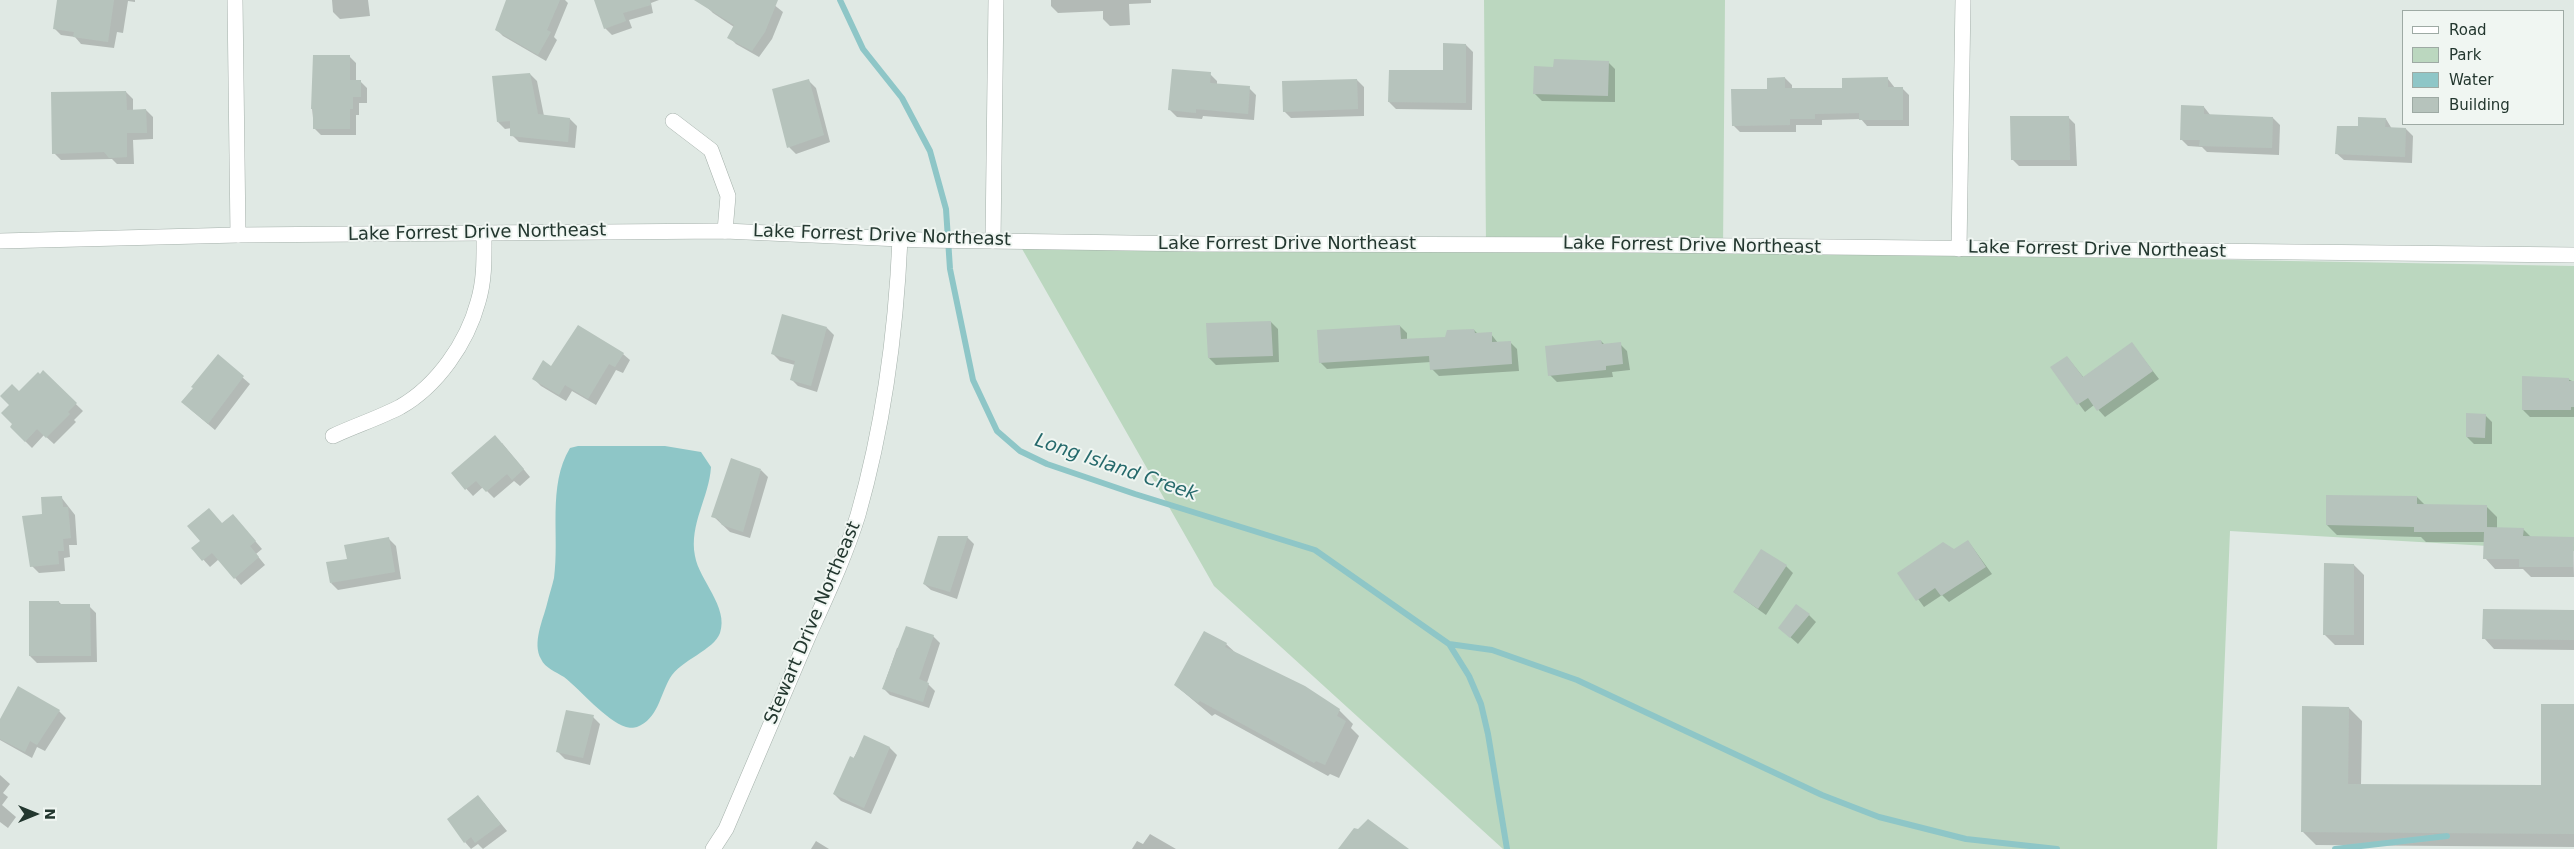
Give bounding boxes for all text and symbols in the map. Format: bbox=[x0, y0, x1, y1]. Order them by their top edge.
legend bbox=[2402, 10, 2564, 125]
text: Road bbox=[2449, 21, 2487, 39]
text: Park bbox=[2449, 46, 2481, 64]
text: Water bbox=[2449, 71, 2493, 89]
text: Building bbox=[2449, 96, 2510, 114]
street label: Lake Forrest Drive Northeast bbox=[348, 220, 606, 246]
street label: Lake Forrest Drive Northeast bbox=[753, 221, 1011, 251]
street label: Lake Forrest Drive Northeast bbox=[1158, 233, 1416, 255]
street label: Lake Forrest Drive Northeast bbox=[1563, 233, 1821, 259]
street label: Lake Forrest Drive Northeast bbox=[1968, 237, 2226, 263]
water label: Long Island Creek bbox=[1032, 429, 1200, 507]
street label: Stewart Drive Northeast bbox=[760, 518, 866, 728]
north arrow bbox=[10, 789, 60, 839]
text: N bbox=[42, 808, 58, 820]

